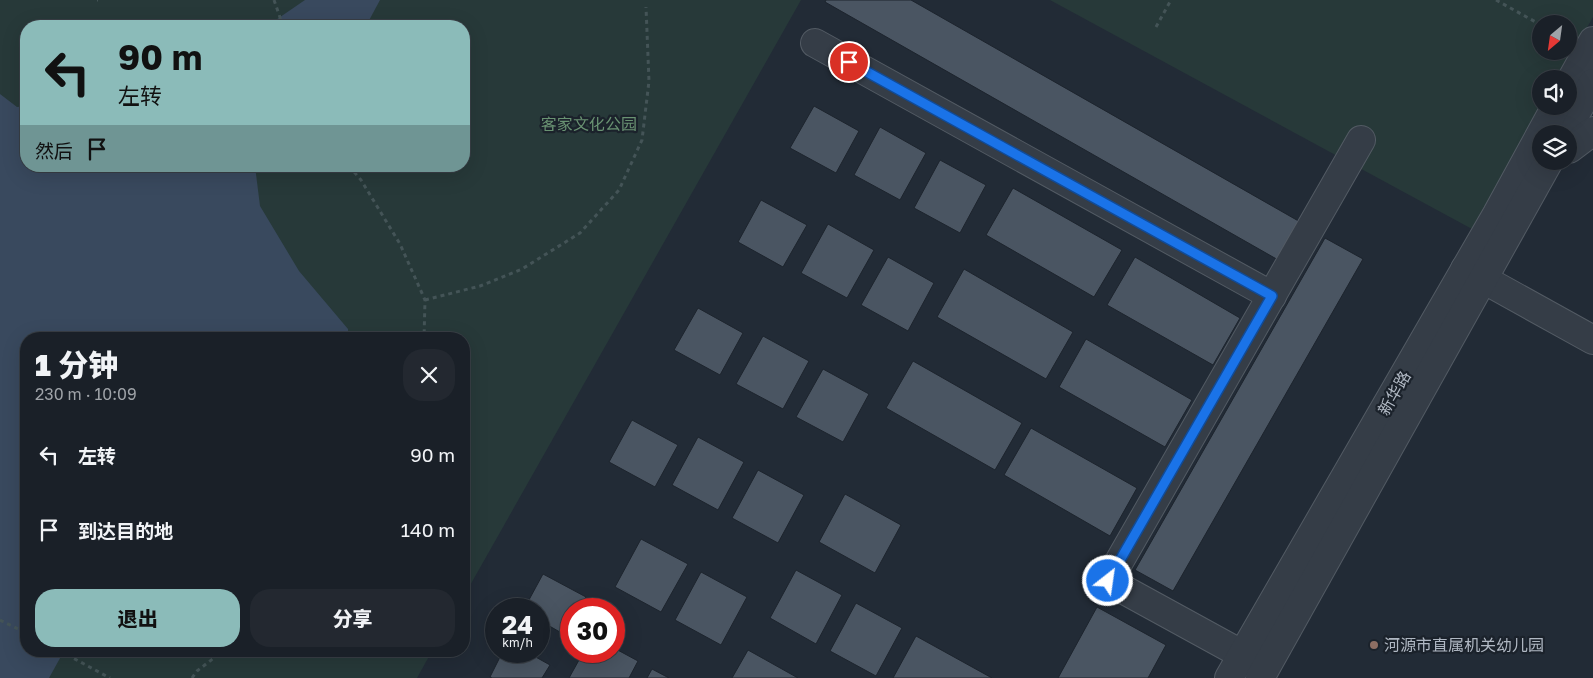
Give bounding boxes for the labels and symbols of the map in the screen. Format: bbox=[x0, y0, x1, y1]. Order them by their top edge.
north arrow bbox=[1532, 15, 1578, 60]
pin bbox=[828, 41, 870, 83]
park label: 客家文化公园 bbox=[541, 114, 637, 134]
street label: 新华路 bbox=[1373, 367, 1415, 419]
position arrow bbox=[1081, 554, 1133, 606]
speed limit sign: 30 bbox=[560, 598, 625, 663]
place label: 河源市直属机关幼儿园 bbox=[1384, 635, 1544, 655]
marker: 河源市直属机关幼儿园 bbox=[1368, 639, 1380, 651]

